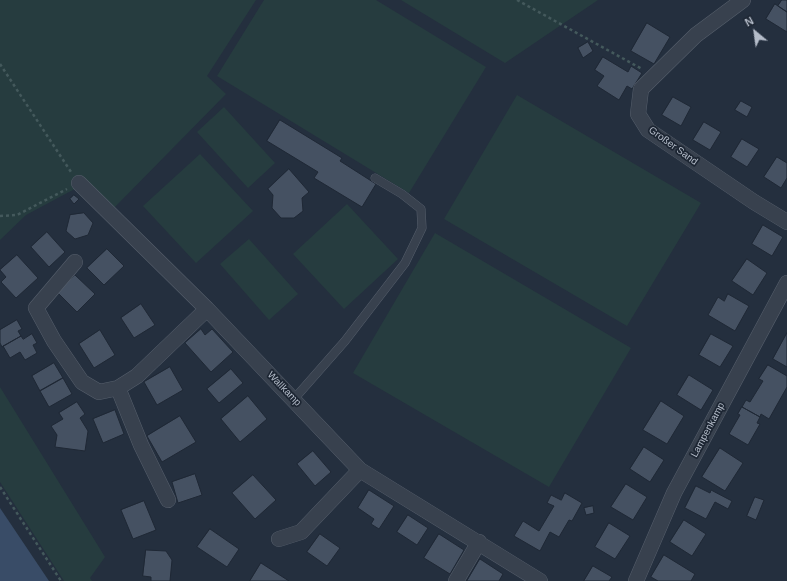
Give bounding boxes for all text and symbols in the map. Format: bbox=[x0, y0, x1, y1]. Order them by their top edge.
north arrow bbox=[735, 12, 775, 52]
text: N bbox=[743, 14, 756, 29]
street label: Großer Sand bbox=[646, 124, 700, 168]
street label: Wallkamp bbox=[265, 369, 303, 409]
street label: Lampenkamp bbox=[688, 400, 728, 460]

